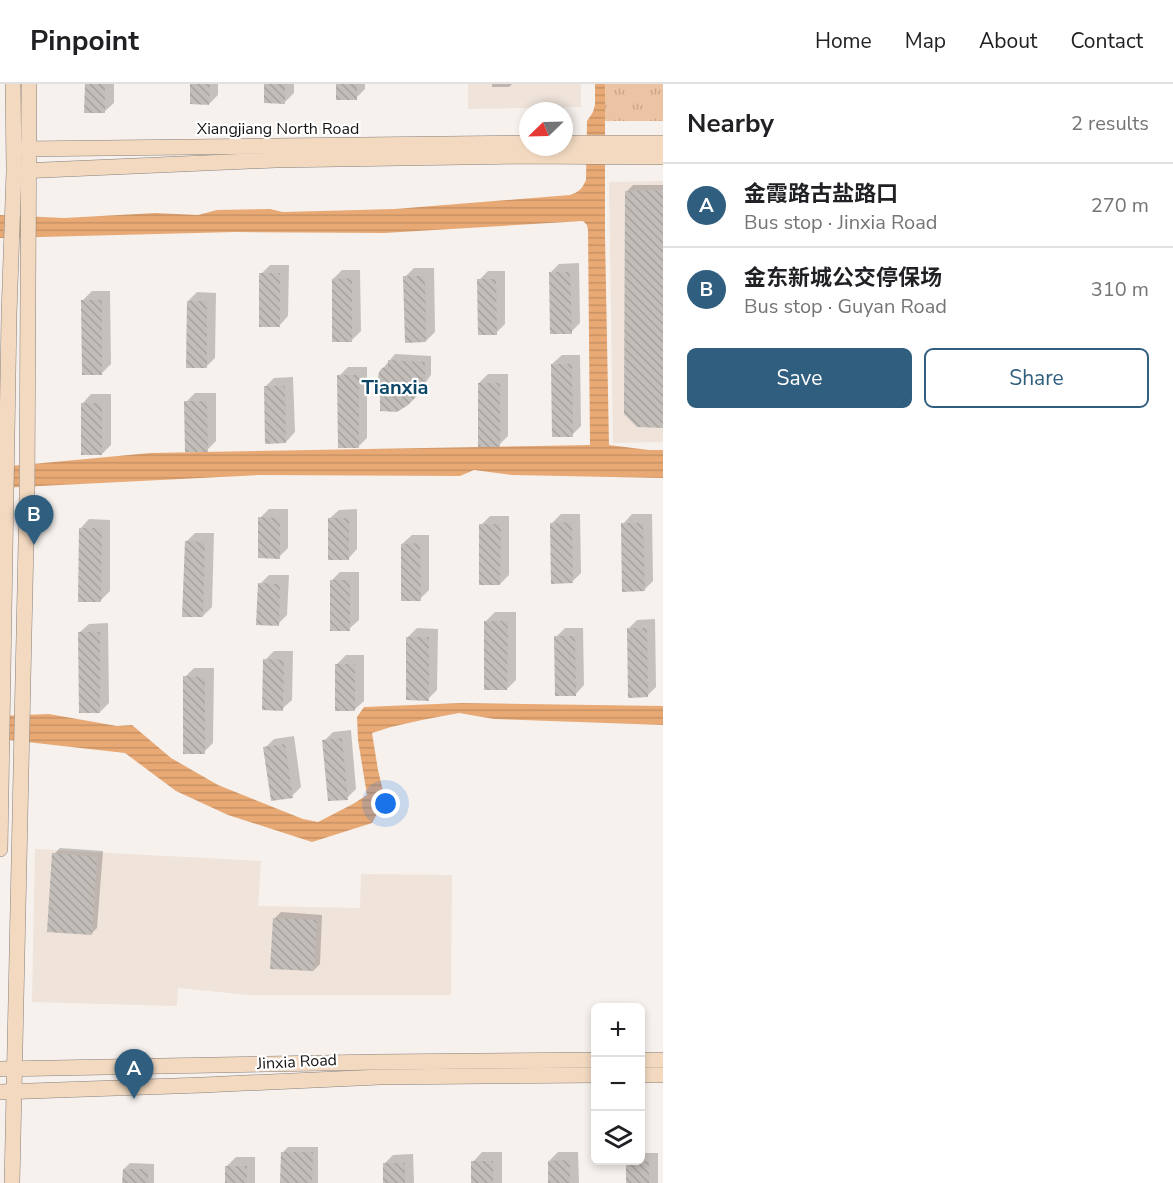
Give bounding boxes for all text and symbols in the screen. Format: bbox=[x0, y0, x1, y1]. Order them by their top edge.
text: Pinpoint bbox=[30, 22, 139, 60]
text: Home bbox=[815, 27, 872, 55]
text: Map bbox=[905, 27, 946, 55]
text: About bbox=[979, 27, 1037, 55]
text: Contact bbox=[1070, 27, 1143, 55]
north arrow bbox=[519, 102, 573, 156]
text: Nearby bbox=[687, 106, 774, 141]
text: 2 results bbox=[1071, 110, 1149, 137]
street label: Xiangjiang North Road bbox=[197, 118, 359, 140]
text: 金霞路古盐路口 bbox=[744, 179, 898, 209]
text: A bbox=[699, 192, 714, 219]
text: 270 m bbox=[1091, 192, 1149, 219]
text: Bus stop · Jinxia Road bbox=[744, 209, 937, 236]
text: 金东新城公交停保场 bbox=[744, 263, 942, 293]
text: B bbox=[700, 276, 713, 303]
text: 310 m bbox=[1091, 276, 1149, 303]
text: Bus stop · Guyan Road bbox=[744, 293, 947, 320]
button: Save bbox=[687, 348, 912, 408]
button: Share bbox=[924, 348, 1149, 408]
district label: Tianxia bbox=[361, 374, 429, 401]
pin: B bbox=[15, 496, 54, 545]
your location bbox=[371, 789, 400, 818]
map controls bbox=[591, 1003, 645, 1165]
button: + bbox=[591, 1003, 645, 1057]
street label: Jinxia Road bbox=[256, 1049, 337, 1075]
pin: A bbox=[114, 1050, 154, 1099]
button: − bbox=[591, 1057, 645, 1111]
button: layers bbox=[591, 1111, 645, 1165]

